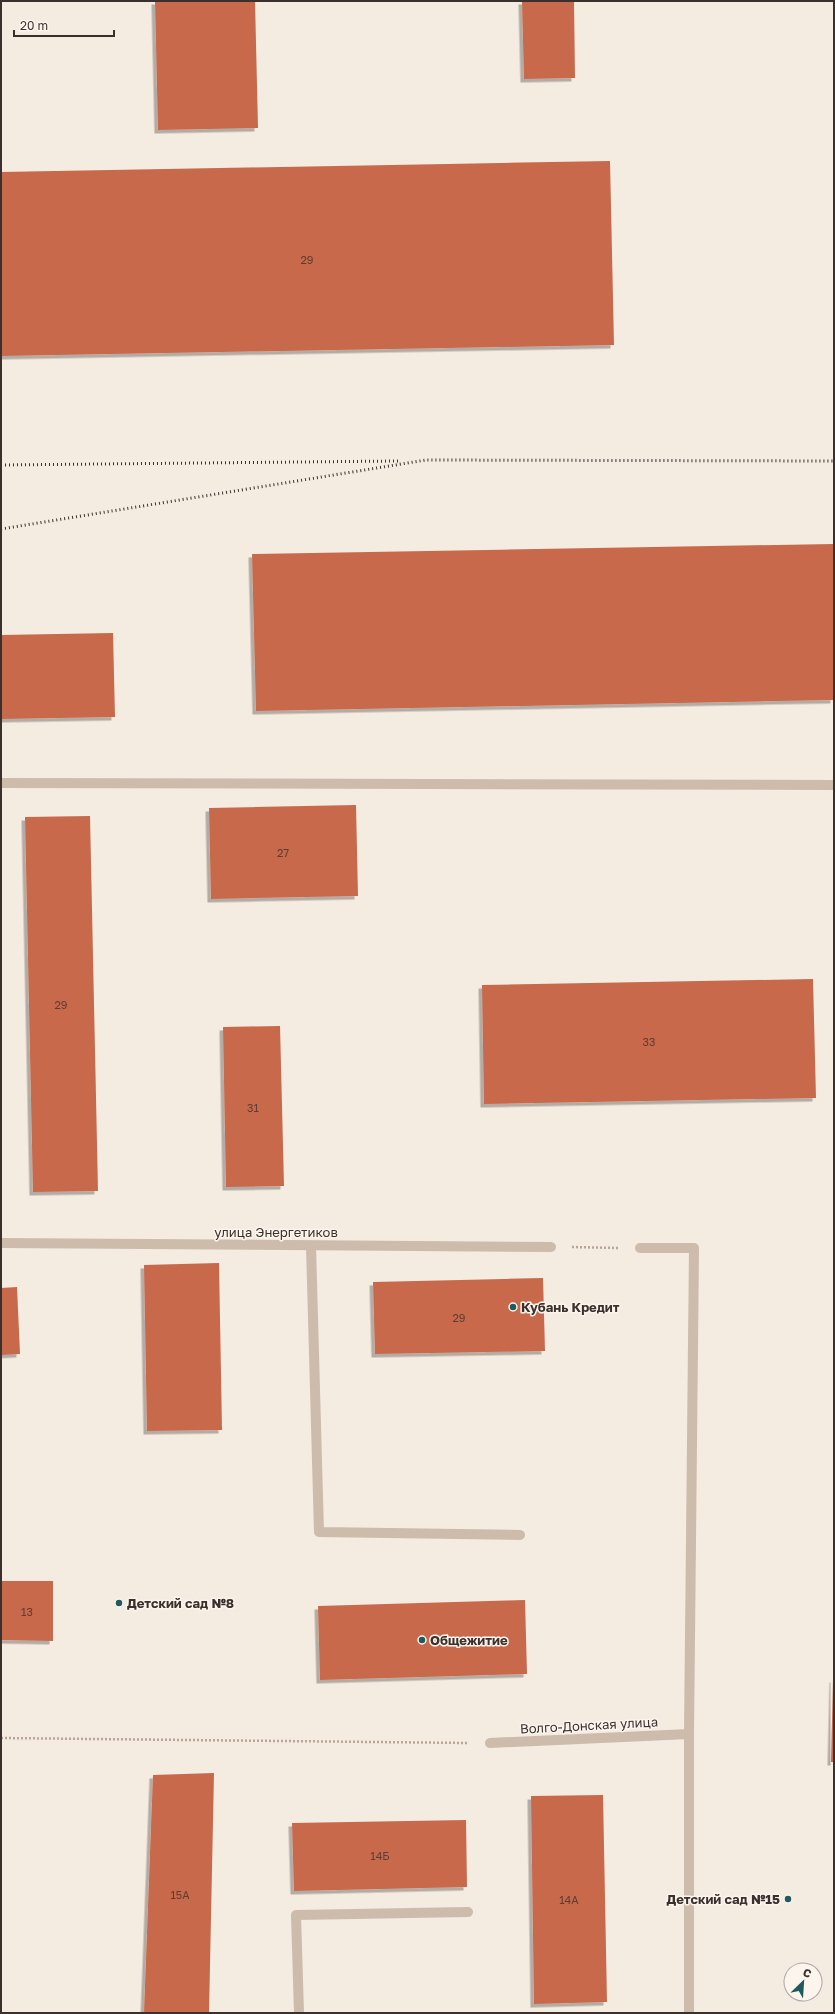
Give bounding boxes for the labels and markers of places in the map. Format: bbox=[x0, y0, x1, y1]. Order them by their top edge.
place label: Кубань Кредит bbox=[521, 1299, 620, 1315]
marker: Кубань Кредит bbox=[508, 1302, 518, 1312]
place label: Детский сад №8 bbox=[127, 1595, 234, 1611]
marker: Детский сад №8 bbox=[114, 1598, 124, 1608]
place label: Общежитие bbox=[430, 1632, 508, 1648]
marker: Общежитие bbox=[417, 1635, 427, 1645]
place label: Детский сад №15 bbox=[667, 1891, 780, 1907]
marker: Детский сад №15 bbox=[783, 1894, 793, 1904]

